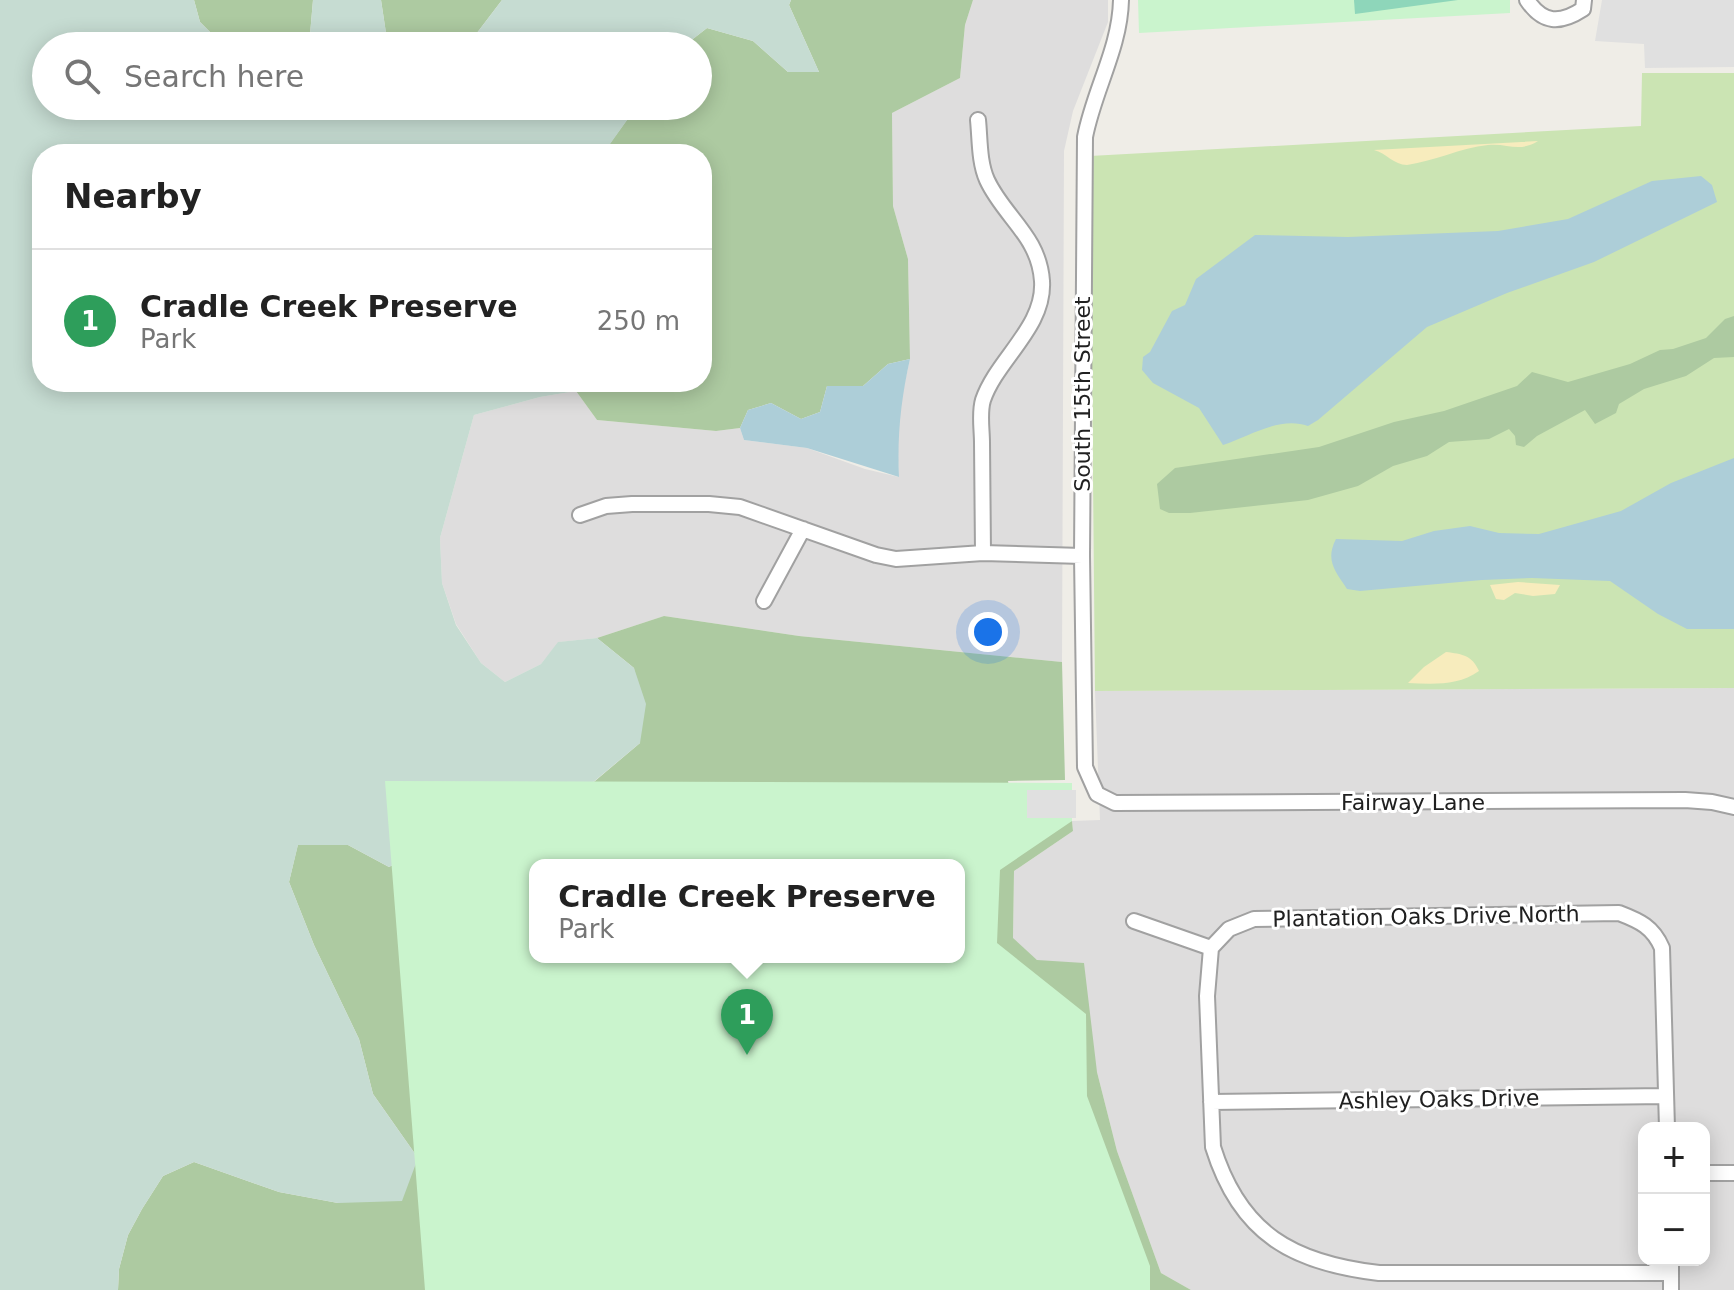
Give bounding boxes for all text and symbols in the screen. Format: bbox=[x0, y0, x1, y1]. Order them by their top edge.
search box bbox=[32, 32, 712, 120]
icon: search bbox=[60, 54, 104, 98]
text: Search here bbox=[124, 59, 304, 94]
text: Nearby bbox=[64, 176, 202, 216]
text: Cradle Creek Preserve bbox=[140, 289, 518, 324]
street label: South 15th Street bbox=[1070, 296, 1095, 492]
text: 1 bbox=[81, 306, 99, 336]
text: 250 m bbox=[597, 306, 680, 336]
text: Park bbox=[140, 324, 196, 354]
your location bbox=[968, 612, 1008, 652]
street label: Fairway Lane bbox=[1341, 790, 1485, 815]
popup bbox=[529, 859, 965, 963]
text: Cradle Creek Preserve bbox=[558, 879, 936, 914]
street label: Plantation Oaks Drive North bbox=[1272, 901, 1580, 932]
text: Park bbox=[558, 914, 614, 944]
pin: 1 bbox=[721, 989, 773, 1055]
street label: Ashley Oaks Drive bbox=[1338, 1085, 1540, 1114]
map controls bbox=[1638, 1122, 1710, 1266]
button: + bbox=[1638, 1122, 1710, 1194]
button: − bbox=[1638, 1194, 1710, 1266]

